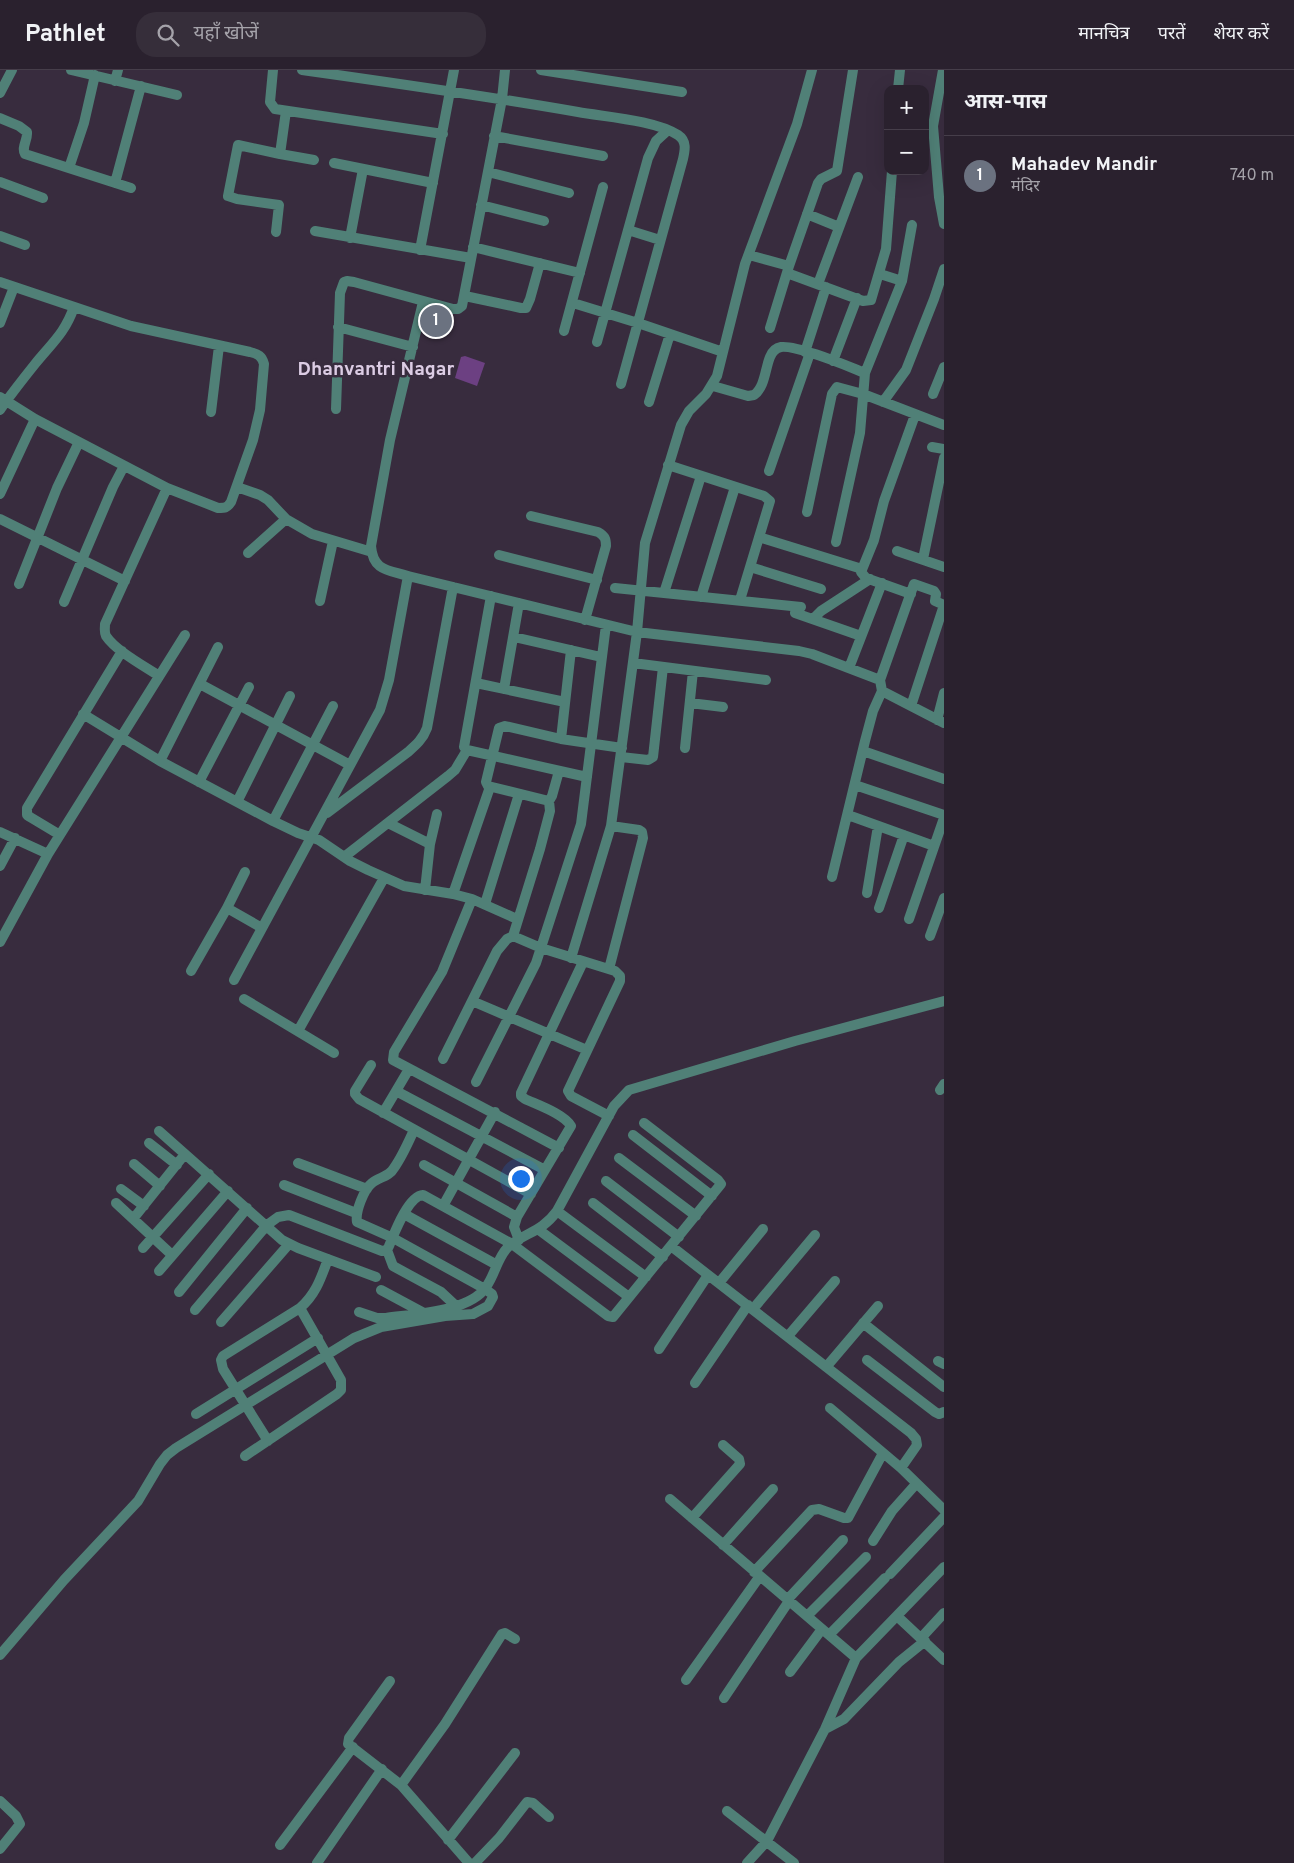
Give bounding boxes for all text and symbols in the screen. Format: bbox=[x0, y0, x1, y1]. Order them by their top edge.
search box bbox=[136, 12, 486, 57]
text: Pathlet bbox=[25, 20, 106, 50]
icon: search bbox=[154, 21, 182, 49]
text: यहाँ खोजें bbox=[194, 22, 259, 46]
text: मानचित्र bbox=[1078, 23, 1130, 46]
text: परतें bbox=[1158, 23, 1186, 46]
text: शेयर करें bbox=[1214, 23, 1269, 46]
map controls bbox=[884, 85, 929, 175]
button: + bbox=[884, 85, 929, 130]
text: आस-पास bbox=[964, 89, 1047, 116]
button: − bbox=[884, 130, 929, 175]
text: Mahadev Mandir bbox=[1011, 153, 1157, 177]
text: 1 bbox=[977, 166, 983, 186]
text: 740 m bbox=[1230, 166, 1274, 186]
text: मंदिर bbox=[1011, 177, 1040, 197]
pin: 1 bbox=[420, 302, 452, 340]
district label: Dhanvantri Nagar bbox=[298, 358, 455, 382]
your location bbox=[508, 1166, 534, 1192]

